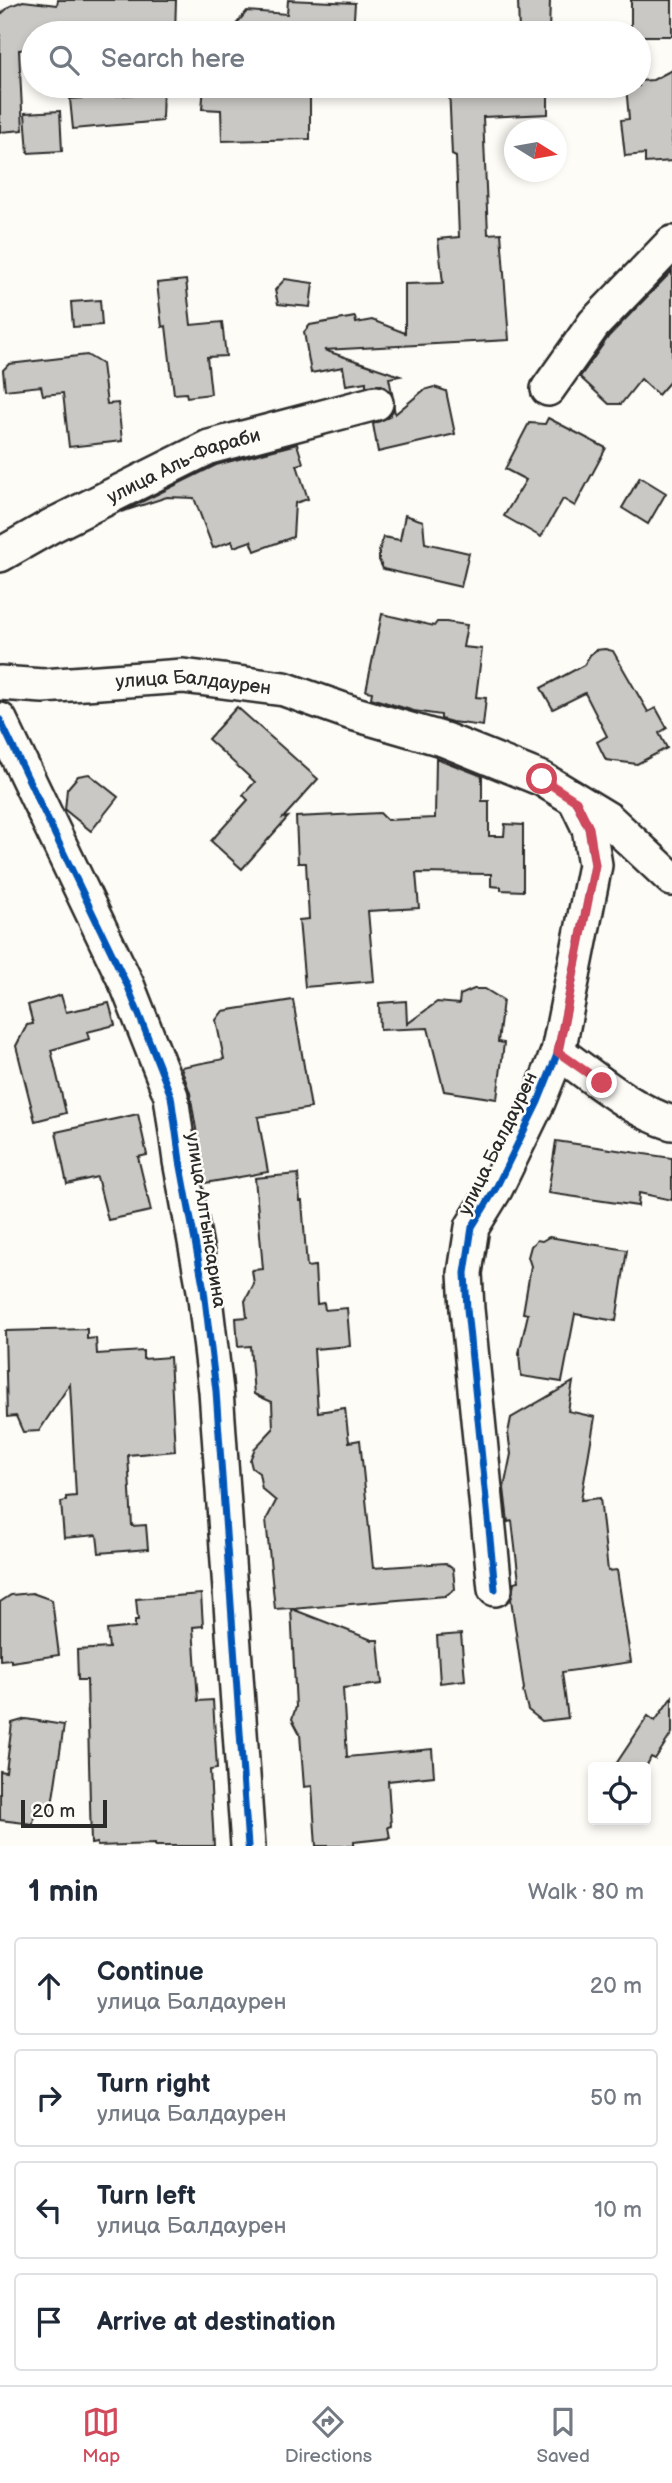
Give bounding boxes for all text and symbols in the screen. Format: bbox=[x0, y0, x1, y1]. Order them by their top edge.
search box bbox=[21, 21, 651, 98]
icon: search bbox=[45, 41, 83, 79]
text: Search here bbox=[101, 44, 245, 75]
north arrow bbox=[504, 119, 567, 182]
street label: улица Аль-Фараби bbox=[103, 424, 263, 509]
street label: улица Балдаурен bbox=[115, 666, 272, 700]
route start bbox=[526, 763, 557, 794]
route end bbox=[586, 1067, 617, 1098]
street label: улица Балдаурен bbox=[454, 1068, 543, 1219]
street label: улица Алтынсарина bbox=[180, 1131, 231, 1310]
map controls bbox=[588, 1762, 651, 1825]
button: locate bbox=[588, 1762, 651, 1825]
scale bar bbox=[21, 1797, 107, 1829]
text: 20 m bbox=[32, 1800, 75, 1823]
text: 1 min bbox=[28, 1874, 98, 1910]
text: Walk · 80 m bbox=[528, 1878, 644, 1906]
text: Continue bbox=[97, 1957, 204, 1988]
icon: ahead bbox=[30, 1967, 68, 2005]
text: 20 m bbox=[590, 1972, 642, 2000]
text: улица Балдаурен bbox=[97, 1988, 286, 2016]
text: Turn right bbox=[97, 2069, 210, 2100]
icon: right bbox=[30, 2079, 68, 2117]
text: 50 m bbox=[590, 2084, 642, 2112]
text: улица Балдаурен bbox=[97, 2100, 286, 2128]
text: Turn left bbox=[97, 2181, 196, 2212]
icon: left bbox=[30, 2191, 68, 2229]
text: 10 m bbox=[594, 2196, 642, 2224]
text: улица Балдаурен bbox=[97, 2212, 286, 2240]
icon: arrive bbox=[30, 2303, 68, 2341]
text: Arrive at destination bbox=[97, 2307, 336, 2338]
tab: Map bbox=[82, 2403, 120, 2468]
tab: Directions bbox=[285, 2403, 372, 2468]
tab: Saved bbox=[536, 2403, 590, 2468]

